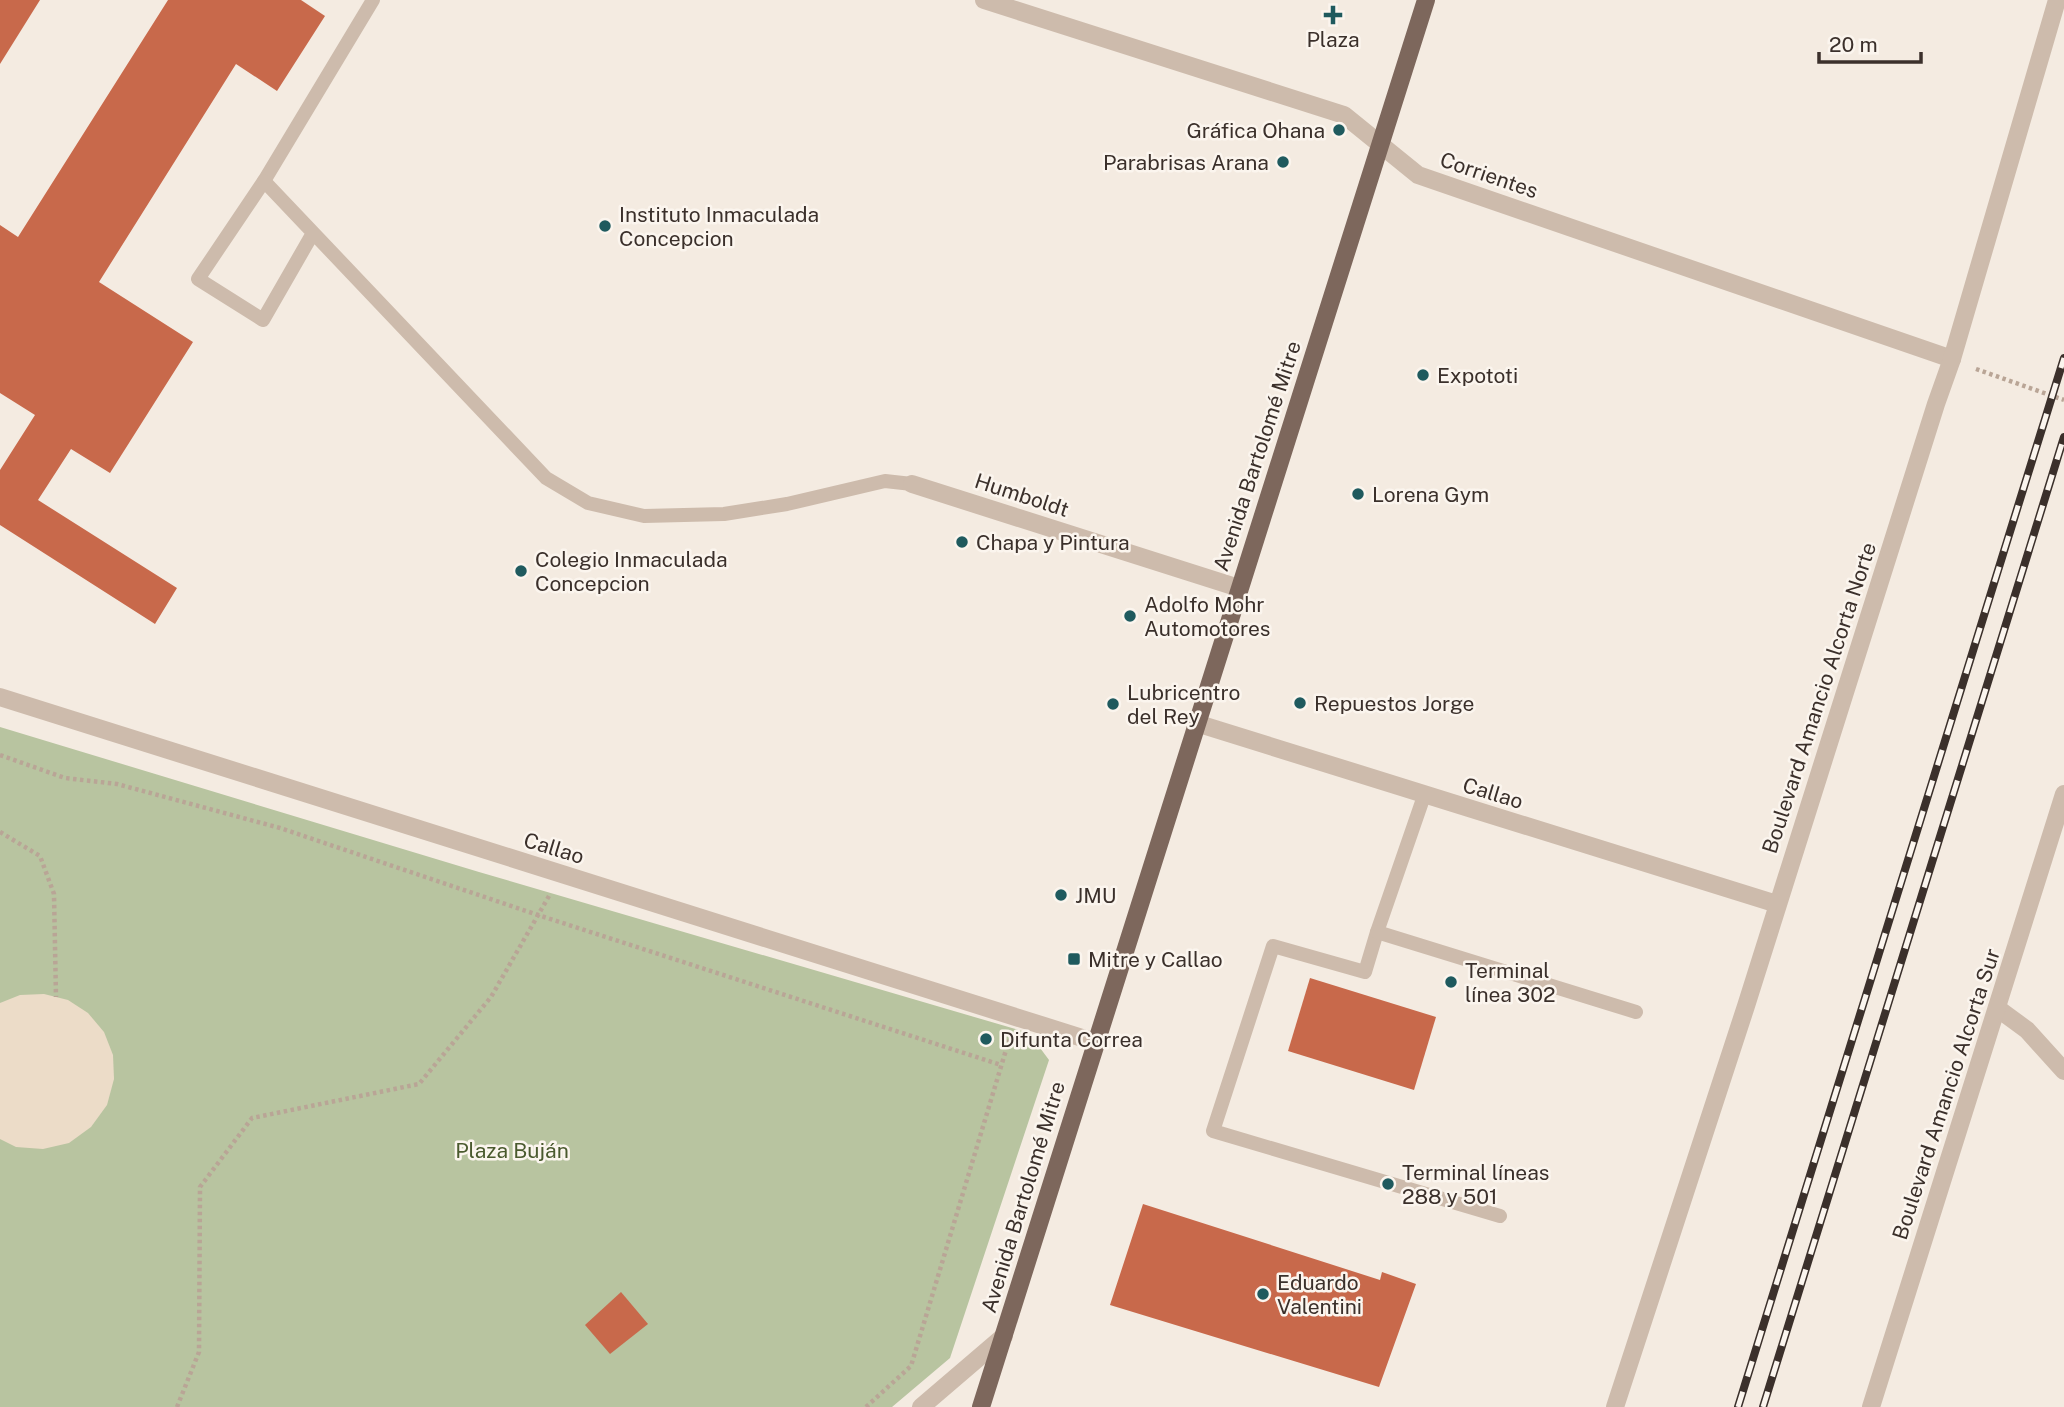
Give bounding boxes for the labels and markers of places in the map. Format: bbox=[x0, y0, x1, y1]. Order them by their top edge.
marker: Plaza bbox=[1325, 7, 1341, 23]
place label: Plaza bbox=[1306, 27, 1360, 52]
place label: Gráfica Ohana bbox=[1186, 118, 1325, 143]
marker: Gráfica Ohana bbox=[1331, 122, 1347, 138]
place label: Parabrisas Arana bbox=[1103, 150, 1269, 175]
marker: Parabrisas Arana bbox=[1275, 154, 1291, 170]
place label: Instituto Inmaculada Concepcion bbox=[619, 202, 819, 251]
marker: Instituto Inmaculada Concepcion bbox=[597, 218, 613, 234]
place label: Expototi bbox=[1437, 363, 1518, 388]
marker: Expototi bbox=[1415, 367, 1431, 383]
place label: Lorena Gym bbox=[1372, 482, 1489, 507]
marker: Lorena Gym bbox=[1350, 486, 1366, 502]
place label: Chapa y Pintura bbox=[976, 530, 1130, 555]
marker: Chapa y Pintura bbox=[954, 534, 970, 550]
place label: Colegio Inmaculada Concepcion bbox=[535, 547, 728, 596]
marker: Colegio Inmaculada Concepcion bbox=[513, 563, 529, 579]
place label: Adolfo Mohr Automotores bbox=[1144, 592, 1271, 641]
marker: Adolfo Mohr Automotores bbox=[1122, 608, 1138, 624]
place label: Lubricentro del Rey bbox=[1127, 680, 1240, 729]
place label: Repuestos Jorge bbox=[1314, 691, 1475, 716]
marker: Repuestos Jorge bbox=[1292, 695, 1308, 711]
marker: Lubricentro del Rey bbox=[1105, 696, 1121, 712]
place label: JMU bbox=[1075, 883, 1116, 908]
marker: JMU bbox=[1053, 887, 1069, 903]
place label: Mitre y Callao bbox=[1088, 947, 1223, 972]
marker: Mitre y Callao bbox=[1066, 951, 1082, 967]
place label: Terminal línea 302 bbox=[1465, 958, 1556, 1007]
marker: Terminal línea 302 bbox=[1443, 974, 1459, 990]
place label: Difunta Correa bbox=[1000, 1027, 1143, 1052]
marker: Difunta Correa bbox=[978, 1031, 994, 1047]
place label: Terminal líneas 288 y 501 bbox=[1402, 1160, 1549, 1209]
marker: Terminal líneas 288 y 501 bbox=[1380, 1176, 1396, 1192]
place label: Eduardo Valentini bbox=[1277, 1270, 1362, 1319]
marker: Eduardo Valentini bbox=[1255, 1286, 1271, 1302]

